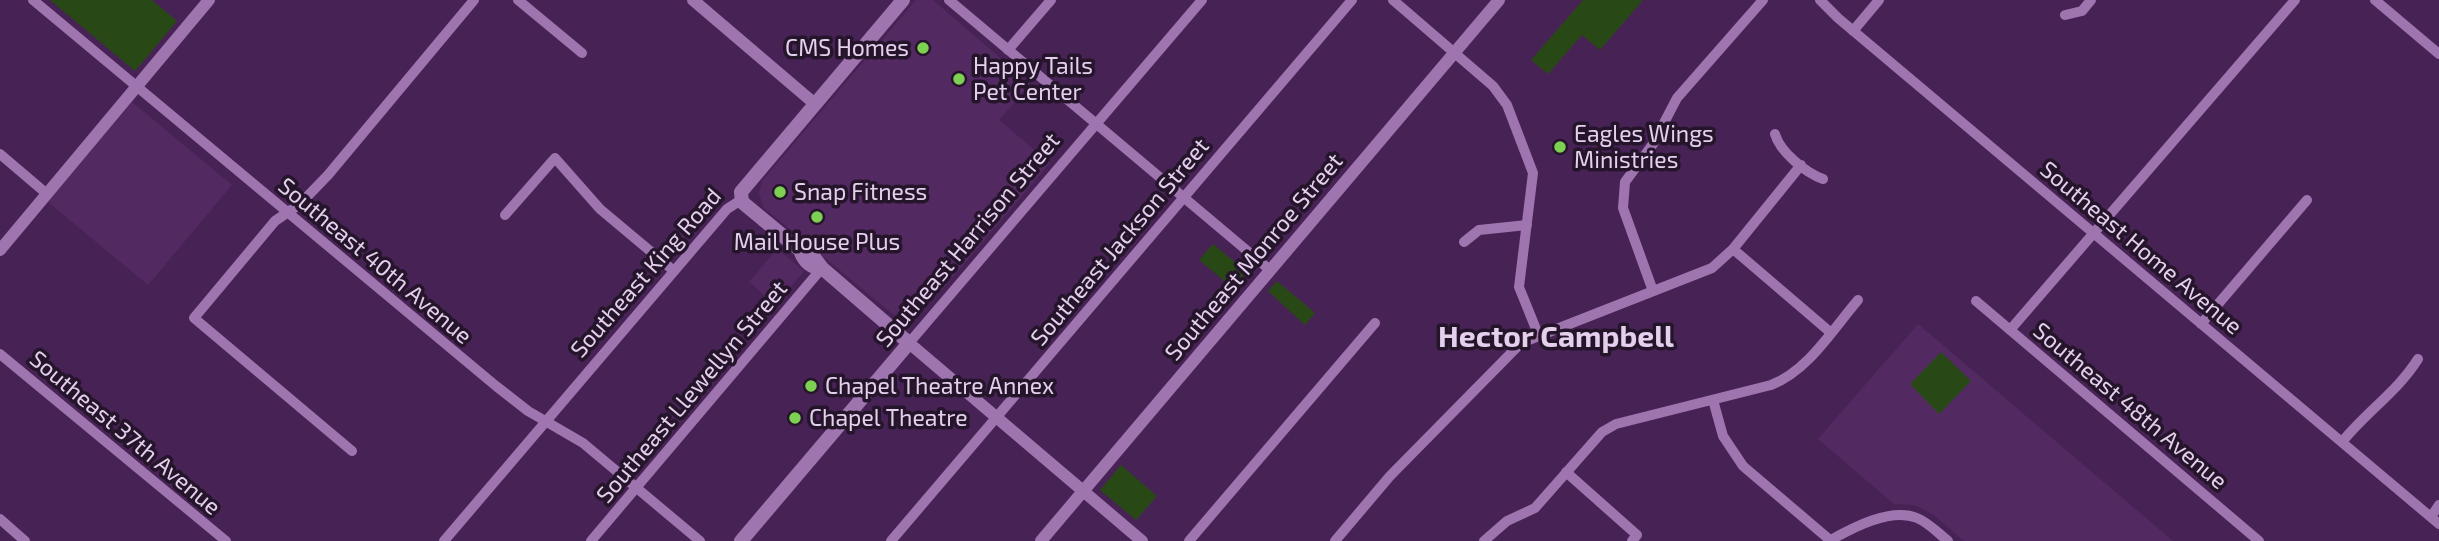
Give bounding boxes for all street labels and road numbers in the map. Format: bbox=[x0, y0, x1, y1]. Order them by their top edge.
street label: Southeast Harrison Street bbox=[870, 127, 1066, 353]
street label: Southeast Jackson Street bbox=[1025, 133, 1215, 351]
street label: Southeast Monroe Street bbox=[1159, 148, 1349, 366]
street label: Southeast Home Avenue bbox=[2035, 156, 2247, 340]
street label: Southeast 40th Avenue bbox=[273, 172, 477, 350]
street label: Southeast King Road bbox=[565, 183, 727, 363]
street label: Southeast Llewellyn Street bbox=[591, 275, 793, 509]
street label: Southeast 48th Avenue bbox=[2028, 317, 2232, 495]
street label: Southeast 37th Avenue bbox=[24, 345, 226, 521]

